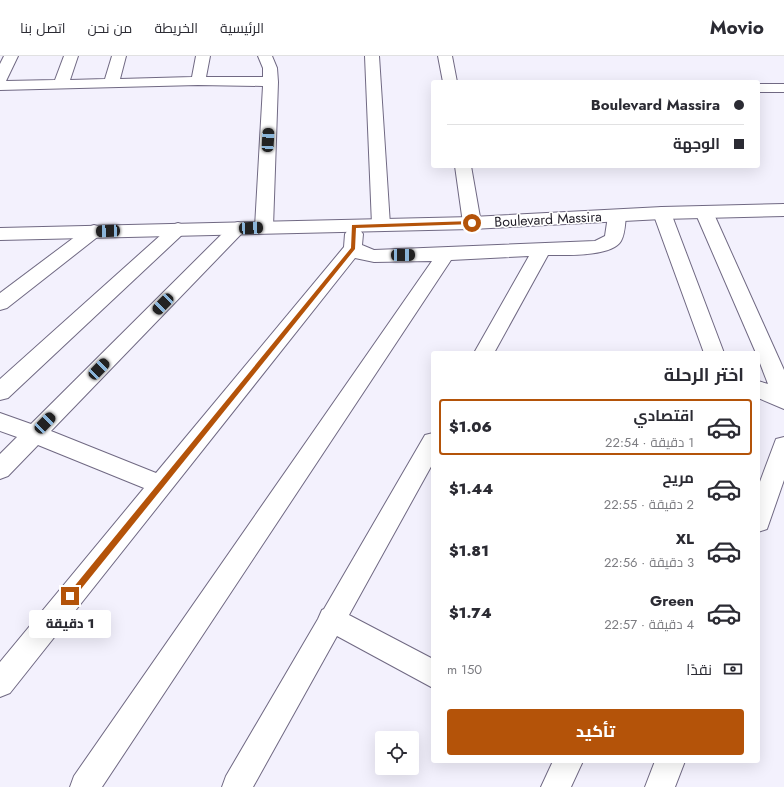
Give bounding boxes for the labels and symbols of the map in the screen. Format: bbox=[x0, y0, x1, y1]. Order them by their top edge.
car bbox=[261, 128, 275, 152]
street label: Boulevard Massira bbox=[494, 206, 602, 232]
route start bbox=[463, 214, 481, 232]
car bbox=[239, 221, 263, 235]
car bbox=[96, 225, 120, 237]
car bbox=[391, 249, 415, 261]
car bbox=[150, 291, 176, 317]
car bbox=[86, 356, 112, 382]
car bbox=[32, 410, 58, 436]
route end bbox=[61, 587, 79, 605]
callout: 1 دقيقة bbox=[29, 610, 111, 638]

